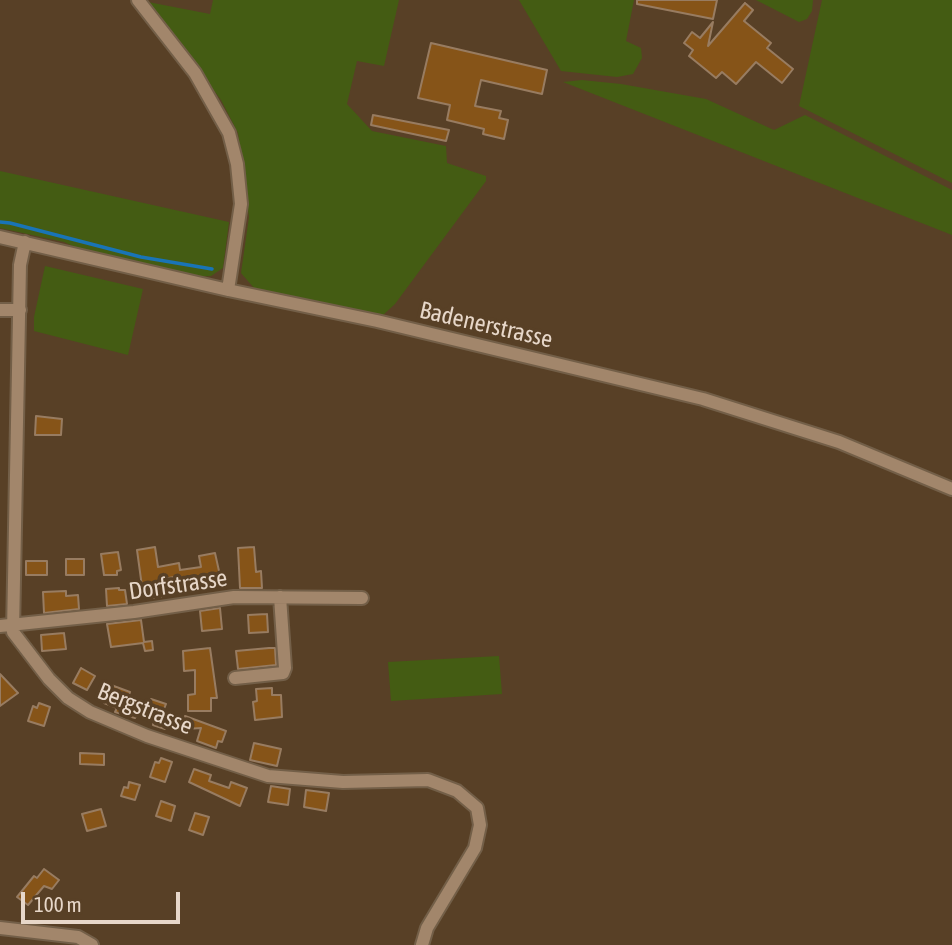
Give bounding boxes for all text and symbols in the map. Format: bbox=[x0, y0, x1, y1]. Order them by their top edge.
street label: Badenerstrasse bbox=[417, 296, 555, 354]
street label: Dorfstrasse bbox=[127, 564, 229, 606]
street label: Bergstrasse bbox=[93, 677, 197, 741]
scale bar bbox=[24, 878, 184, 922]
text: 100 m bbox=[34, 892, 82, 916]

